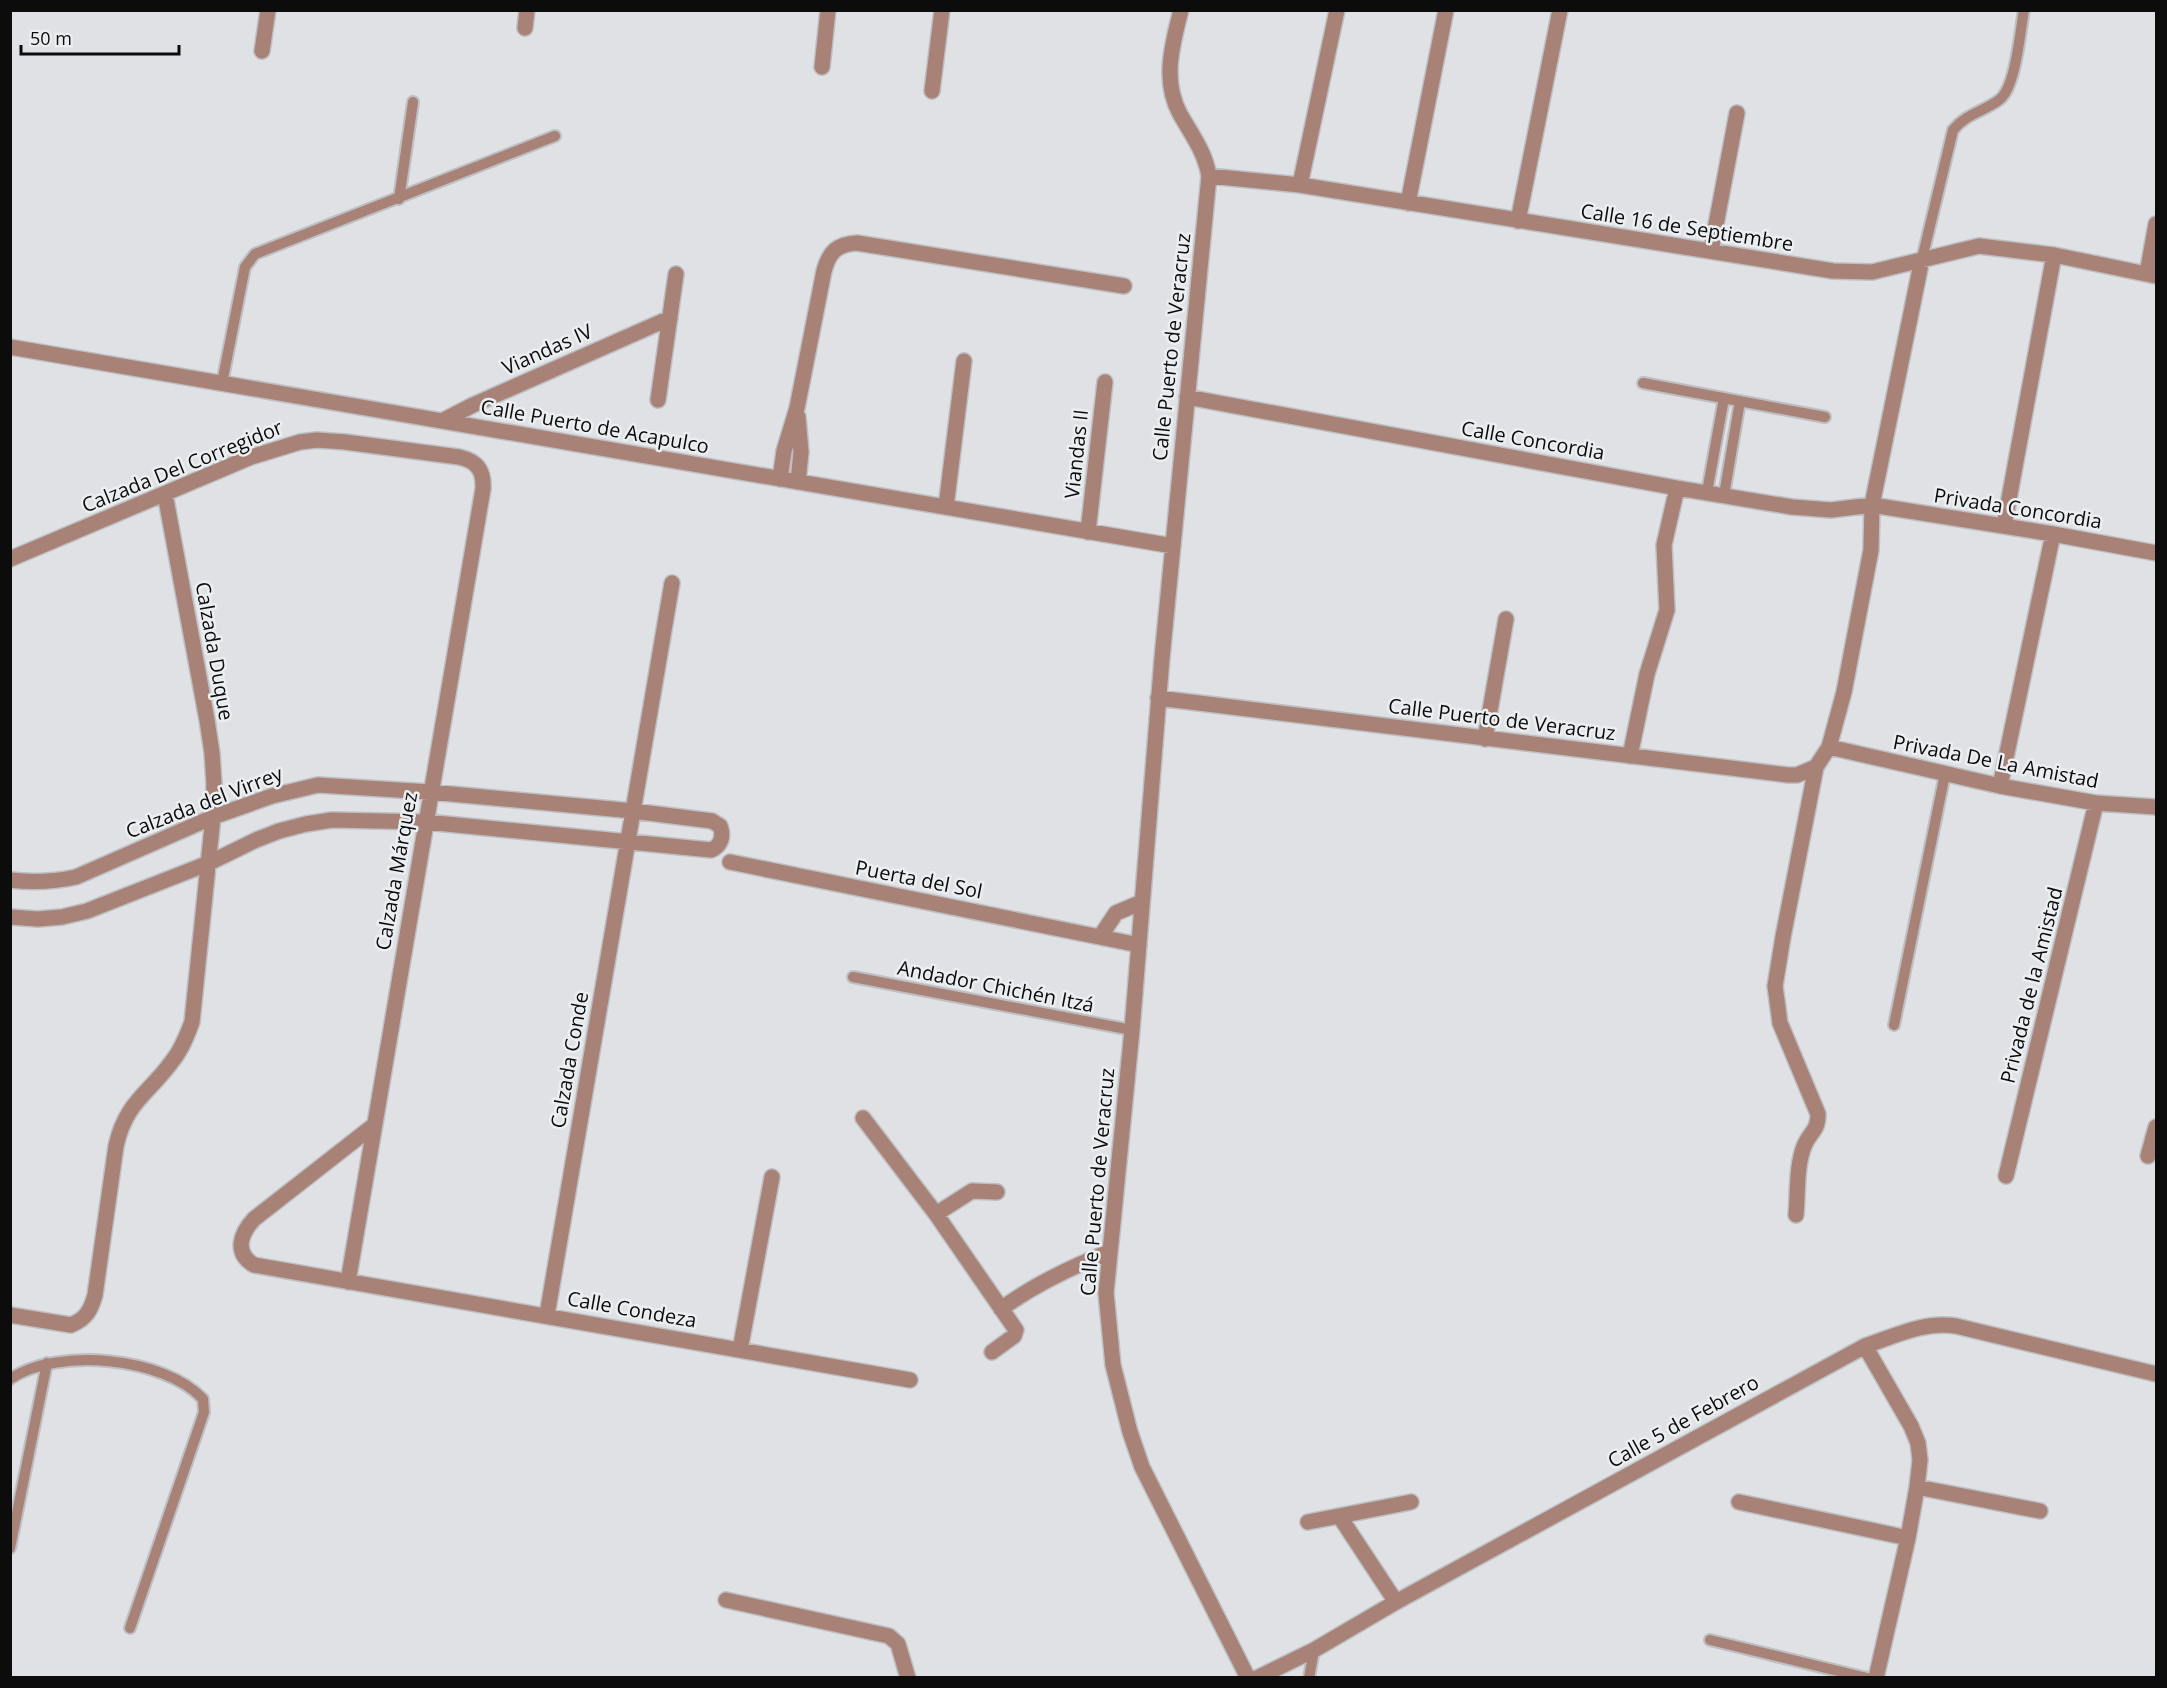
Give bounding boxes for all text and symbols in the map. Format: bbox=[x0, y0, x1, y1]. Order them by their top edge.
scale bar bbox=[21, 18, 178, 56]
text: 50 m bbox=[30, 26, 72, 50]
street label: Calle 16 de Septiembre bbox=[1579, 197, 1795, 257]
street label: Calle Puerto de Veracruz bbox=[1146, 232, 1196, 462]
street label: Viandas IV bbox=[498, 317, 596, 381]
street label: Calle Puerto de Acapulco bbox=[479, 393, 711, 459]
street label: Viandas II bbox=[1058, 408, 1094, 500]
street label: Calzada Del Corregidor bbox=[78, 413, 286, 519]
street label: Calle Concordia bbox=[1459, 414, 1607, 466]
street label: Privada Concordia bbox=[1932, 481, 2104, 535]
street label: Calzada Duque bbox=[190, 580, 240, 722]
street label: Calle Puerto de Veracruz bbox=[1387, 692, 1617, 746]
street label: Privada De La Amistad bbox=[1891, 728, 2101, 794]
street label: Calzada del Virrey bbox=[122, 759, 287, 844]
street label: Calzada Márquez bbox=[369, 790, 423, 952]
street label: Puerta del Sol bbox=[853, 853, 985, 905]
street label: Privada de la Amistad bbox=[1994, 884, 2068, 1086]
street label: Andador Chichén Itzá bbox=[895, 954, 1097, 1018]
street label: Calzada Conde bbox=[544, 990, 594, 1130]
street label: Calle Puerto de Veracruz bbox=[1074, 1067, 1120, 1297]
street label: Calle Condeza bbox=[565, 1284, 699, 1334]
street label: Calle 5 de Febrero bbox=[1603, 1368, 1763, 1474]

